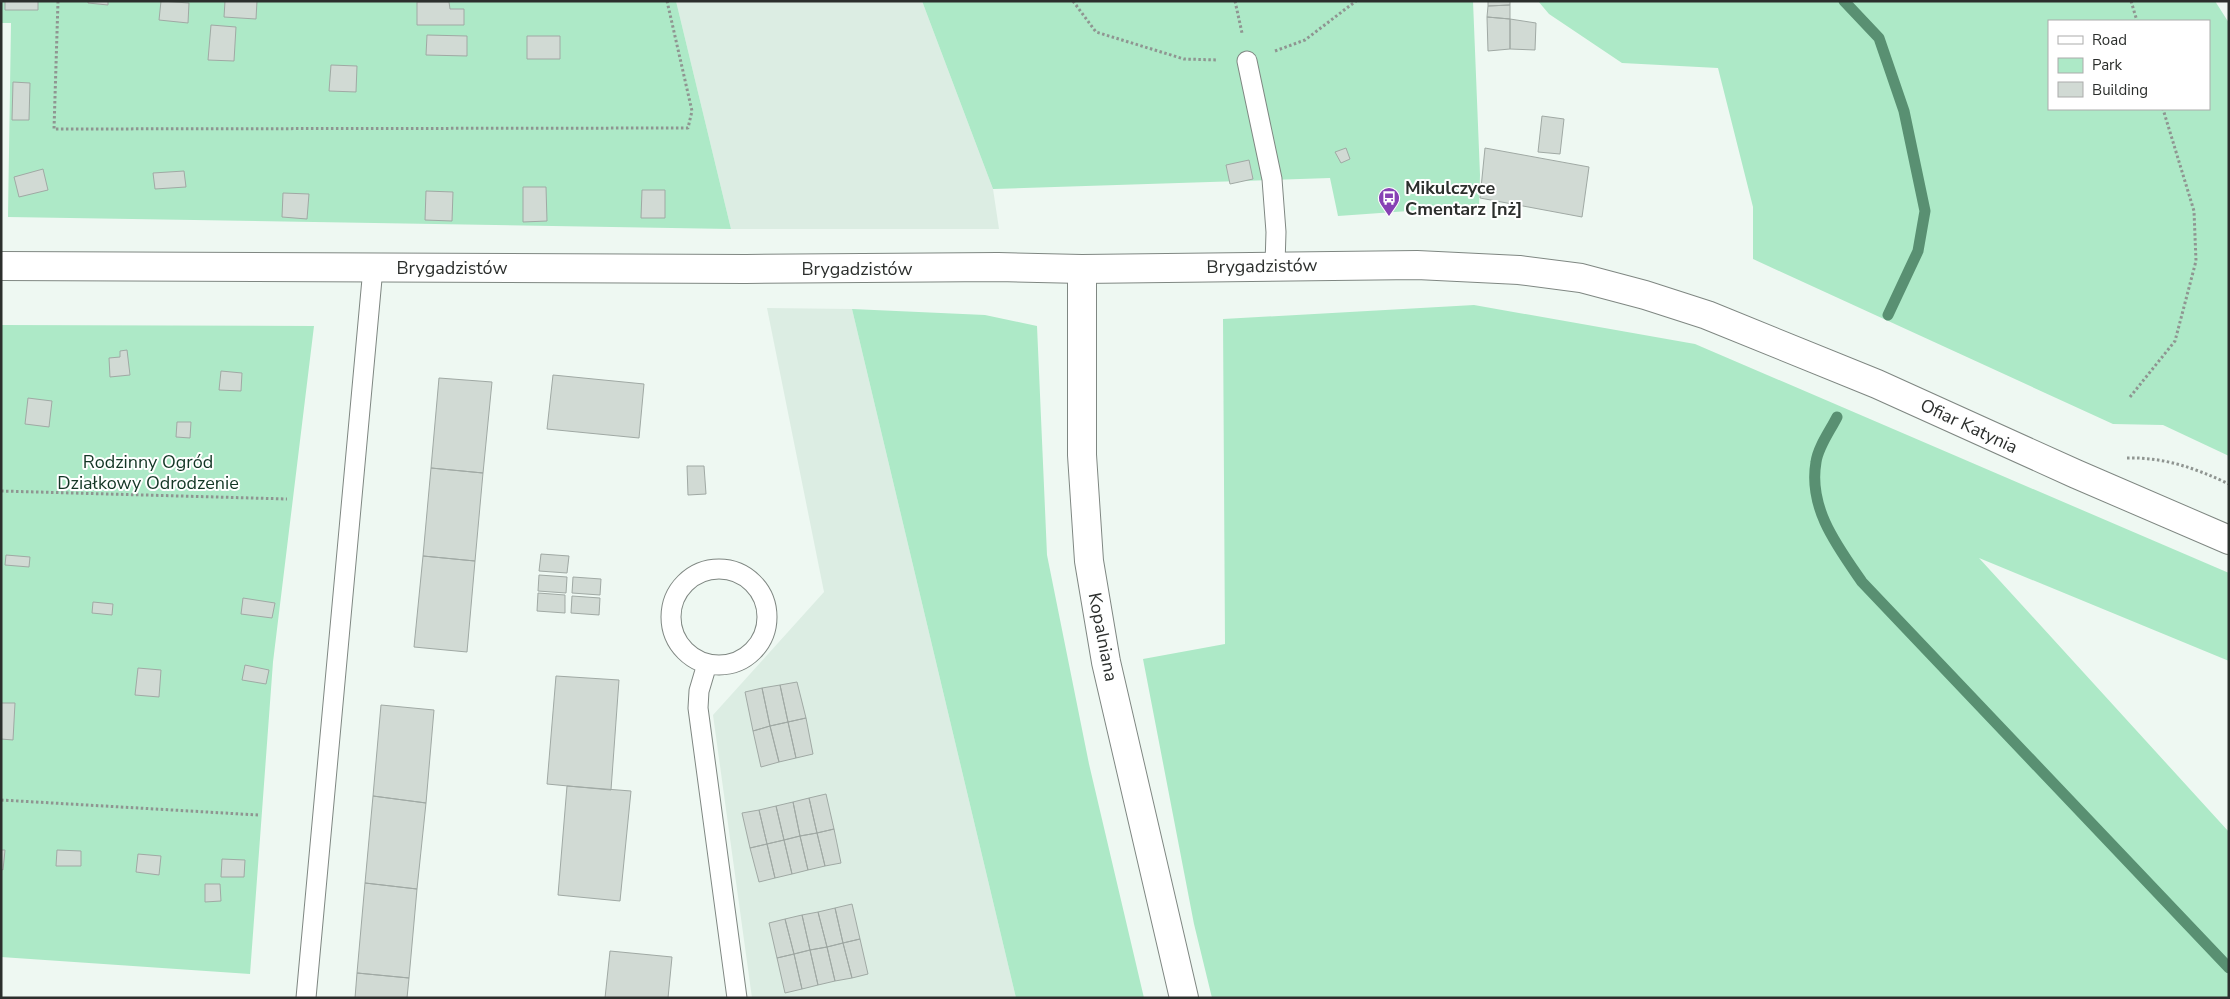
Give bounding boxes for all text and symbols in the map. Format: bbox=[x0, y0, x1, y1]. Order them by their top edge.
legend bbox=[2048, 20, 2210, 110]
text: Road bbox=[2092, 30, 2127, 50]
text: Park bbox=[2092, 55, 2122, 75]
text: Building bbox=[2092, 80, 2148, 100]
place label: Mikulczyce Cmentarz [nż] bbox=[1405, 176, 1522, 221]
bus stop icon: Mikulczyce Cmentarz [nż] bbox=[1377, 186, 1401, 217]
street label: Brygadzistów bbox=[1206, 253, 1318, 279]
street label: Brygadzistów bbox=[396, 256, 508, 280]
street label: Brygadzistów bbox=[801, 257, 913, 281]
street label: Ofiar Katynia bbox=[1916, 393, 2022, 459]
park label: Rodzinny Ogród Działkowy Odrodzenie bbox=[57, 450, 239, 495]
street label: Kopalniana bbox=[1083, 590, 1123, 684]

